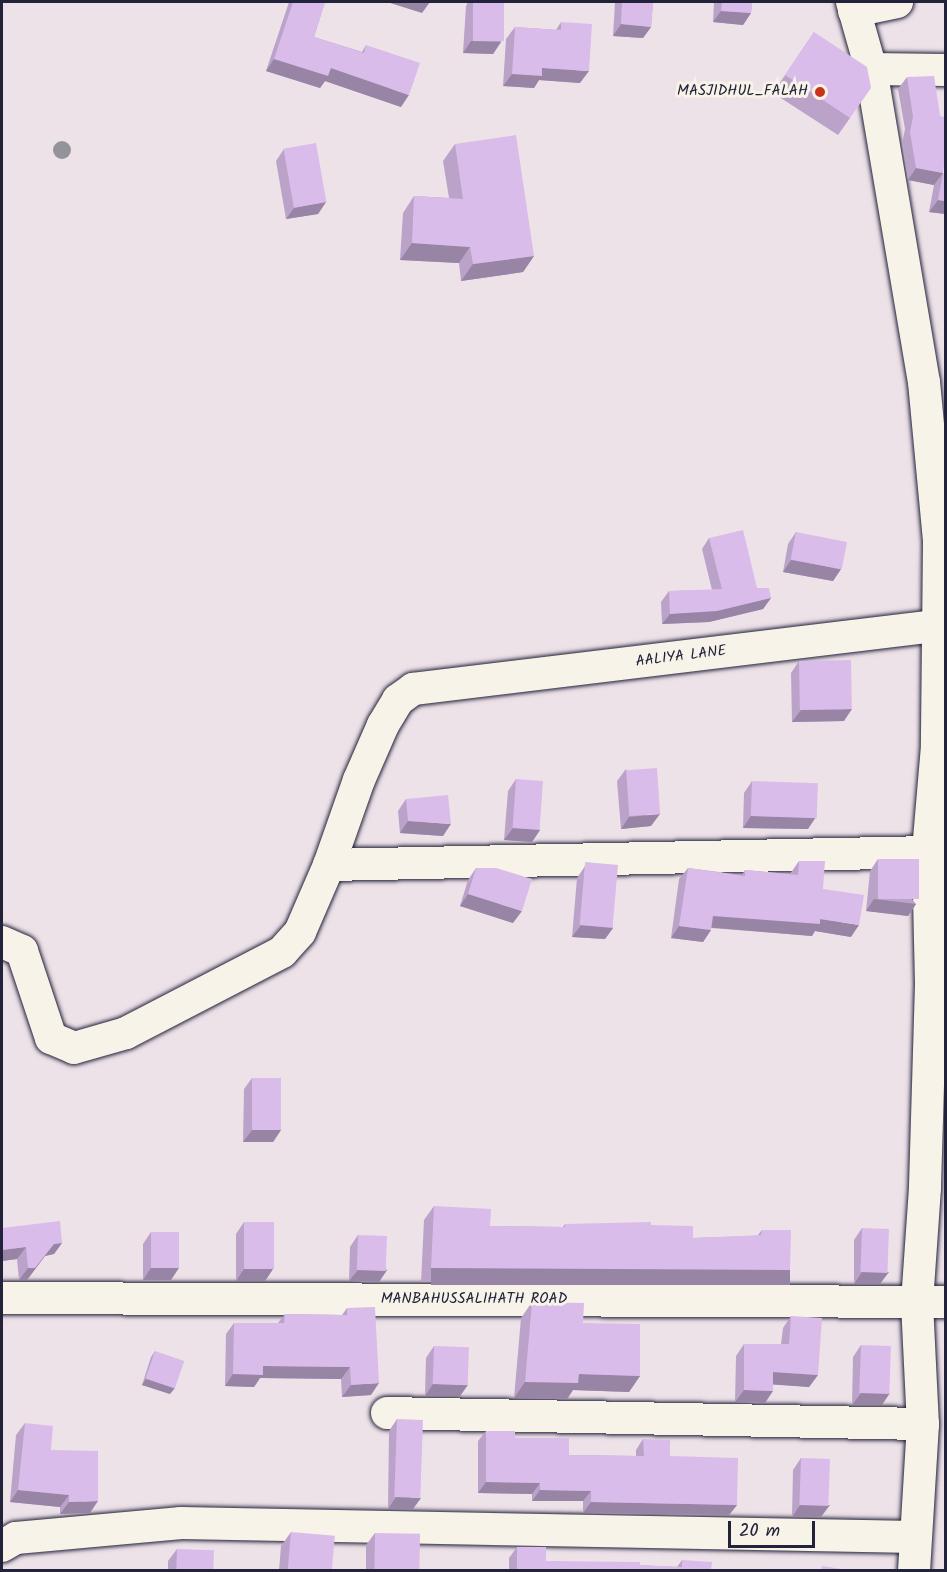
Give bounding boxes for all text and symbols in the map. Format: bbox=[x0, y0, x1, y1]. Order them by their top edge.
place label: MASJIDHUL_FALAH bbox=[677, 83, 808, 101]
marker: MASJIDHUL_FALAH bbox=[813, 85, 827, 99]
street label: AALIYA LANE bbox=[635, 643, 727, 671]
street label: MANBAHUSSALIHATH ROAD bbox=[381, 1291, 567, 1309]
scale bar bbox=[731, 1509, 818, 1547]
text: 20 m bbox=[739, 1517, 780, 1546]

